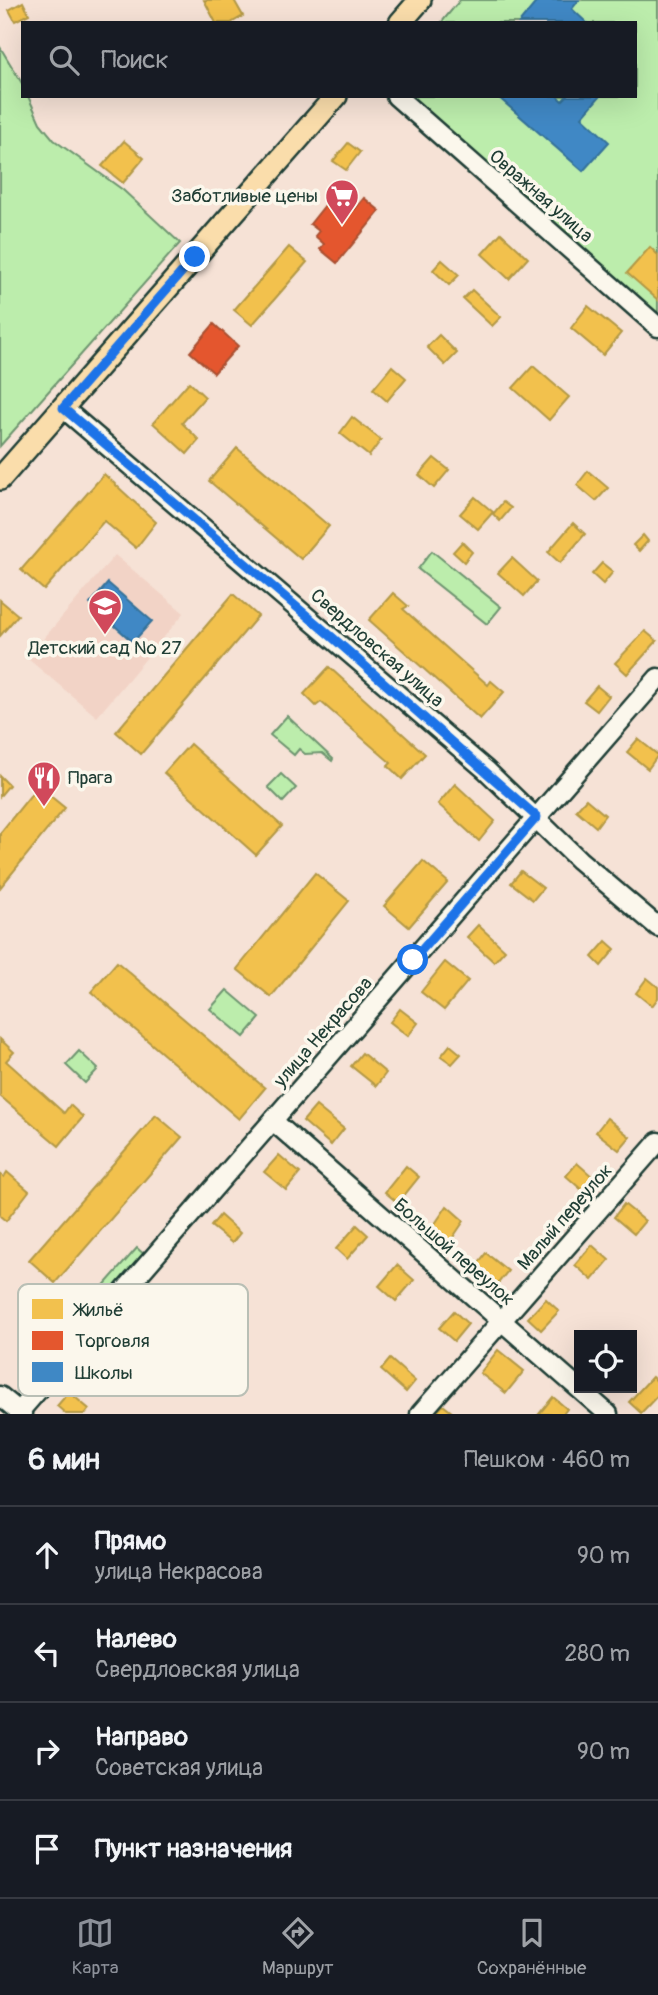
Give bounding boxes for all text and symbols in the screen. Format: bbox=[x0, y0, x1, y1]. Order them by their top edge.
search box bbox=[21, 21, 637, 98]
icon: search bbox=[45, 41, 83, 79]
text: Поиск bbox=[101, 44, 169, 76]
street label: Овражная улица bbox=[484, 144, 598, 248]
supermarket icon: Заботливые цены bbox=[323, 177, 361, 226]
place label: Заботливые цены bbox=[171, 184, 318, 208]
route end bbox=[179, 241, 210, 272]
street label: Свердловская улица bbox=[305, 584, 449, 713]
school or university icon: Детский сад № 27 bbox=[86, 587, 124, 636]
place label: Детский сад № 27 bbox=[27, 636, 182, 660]
restaurant icon: Прага bbox=[25, 759, 63, 808]
place label: Прага bbox=[68, 766, 113, 790]
route start bbox=[397, 944, 428, 975]
street label: улица Некрасова bbox=[268, 972, 378, 1093]
street label: Малый переулок bbox=[512, 1159, 618, 1275]
street label: Большой переулок bbox=[388, 1193, 520, 1311]
legend bbox=[18, 1284, 248, 1396]
text: Жильё bbox=[72, 1298, 124, 1322]
text: Торговля bbox=[75, 1329, 150, 1353]
map controls bbox=[574, 1330, 637, 1393]
button: locate bbox=[574, 1330, 637, 1393]
text: Школы bbox=[75, 1361, 133, 1385]
text: 6 мин bbox=[28, 1441, 100, 1478]
text: Пешком · 460 m bbox=[464, 1445, 630, 1474]
text: Прямо bbox=[95, 1525, 166, 1557]
icon: ahead bbox=[28, 1536, 66, 1574]
text: 90 m bbox=[577, 1541, 630, 1570]
text: улица Некрасова bbox=[95, 1557, 263, 1586]
text: Налево bbox=[95, 1623, 177, 1655]
icon: left bbox=[28, 1634, 66, 1672]
text: 280 m bbox=[564, 1639, 630, 1668]
text: Свердловская улица bbox=[95, 1655, 300, 1684]
text: Направо bbox=[95, 1721, 188, 1753]
icon: right bbox=[28, 1732, 66, 1770]
text: 90 m bbox=[577, 1737, 630, 1766]
text: Советская улица bbox=[95, 1753, 263, 1782]
icon: arrive bbox=[28, 1830, 66, 1868]
text: Пункт назначения bbox=[95, 1833, 292, 1865]
tab: Карта bbox=[72, 1914, 119, 1980]
tab: Маршрут bbox=[262, 1914, 334, 1980]
tab: Сохранённые bbox=[477, 1914, 586, 1980]

